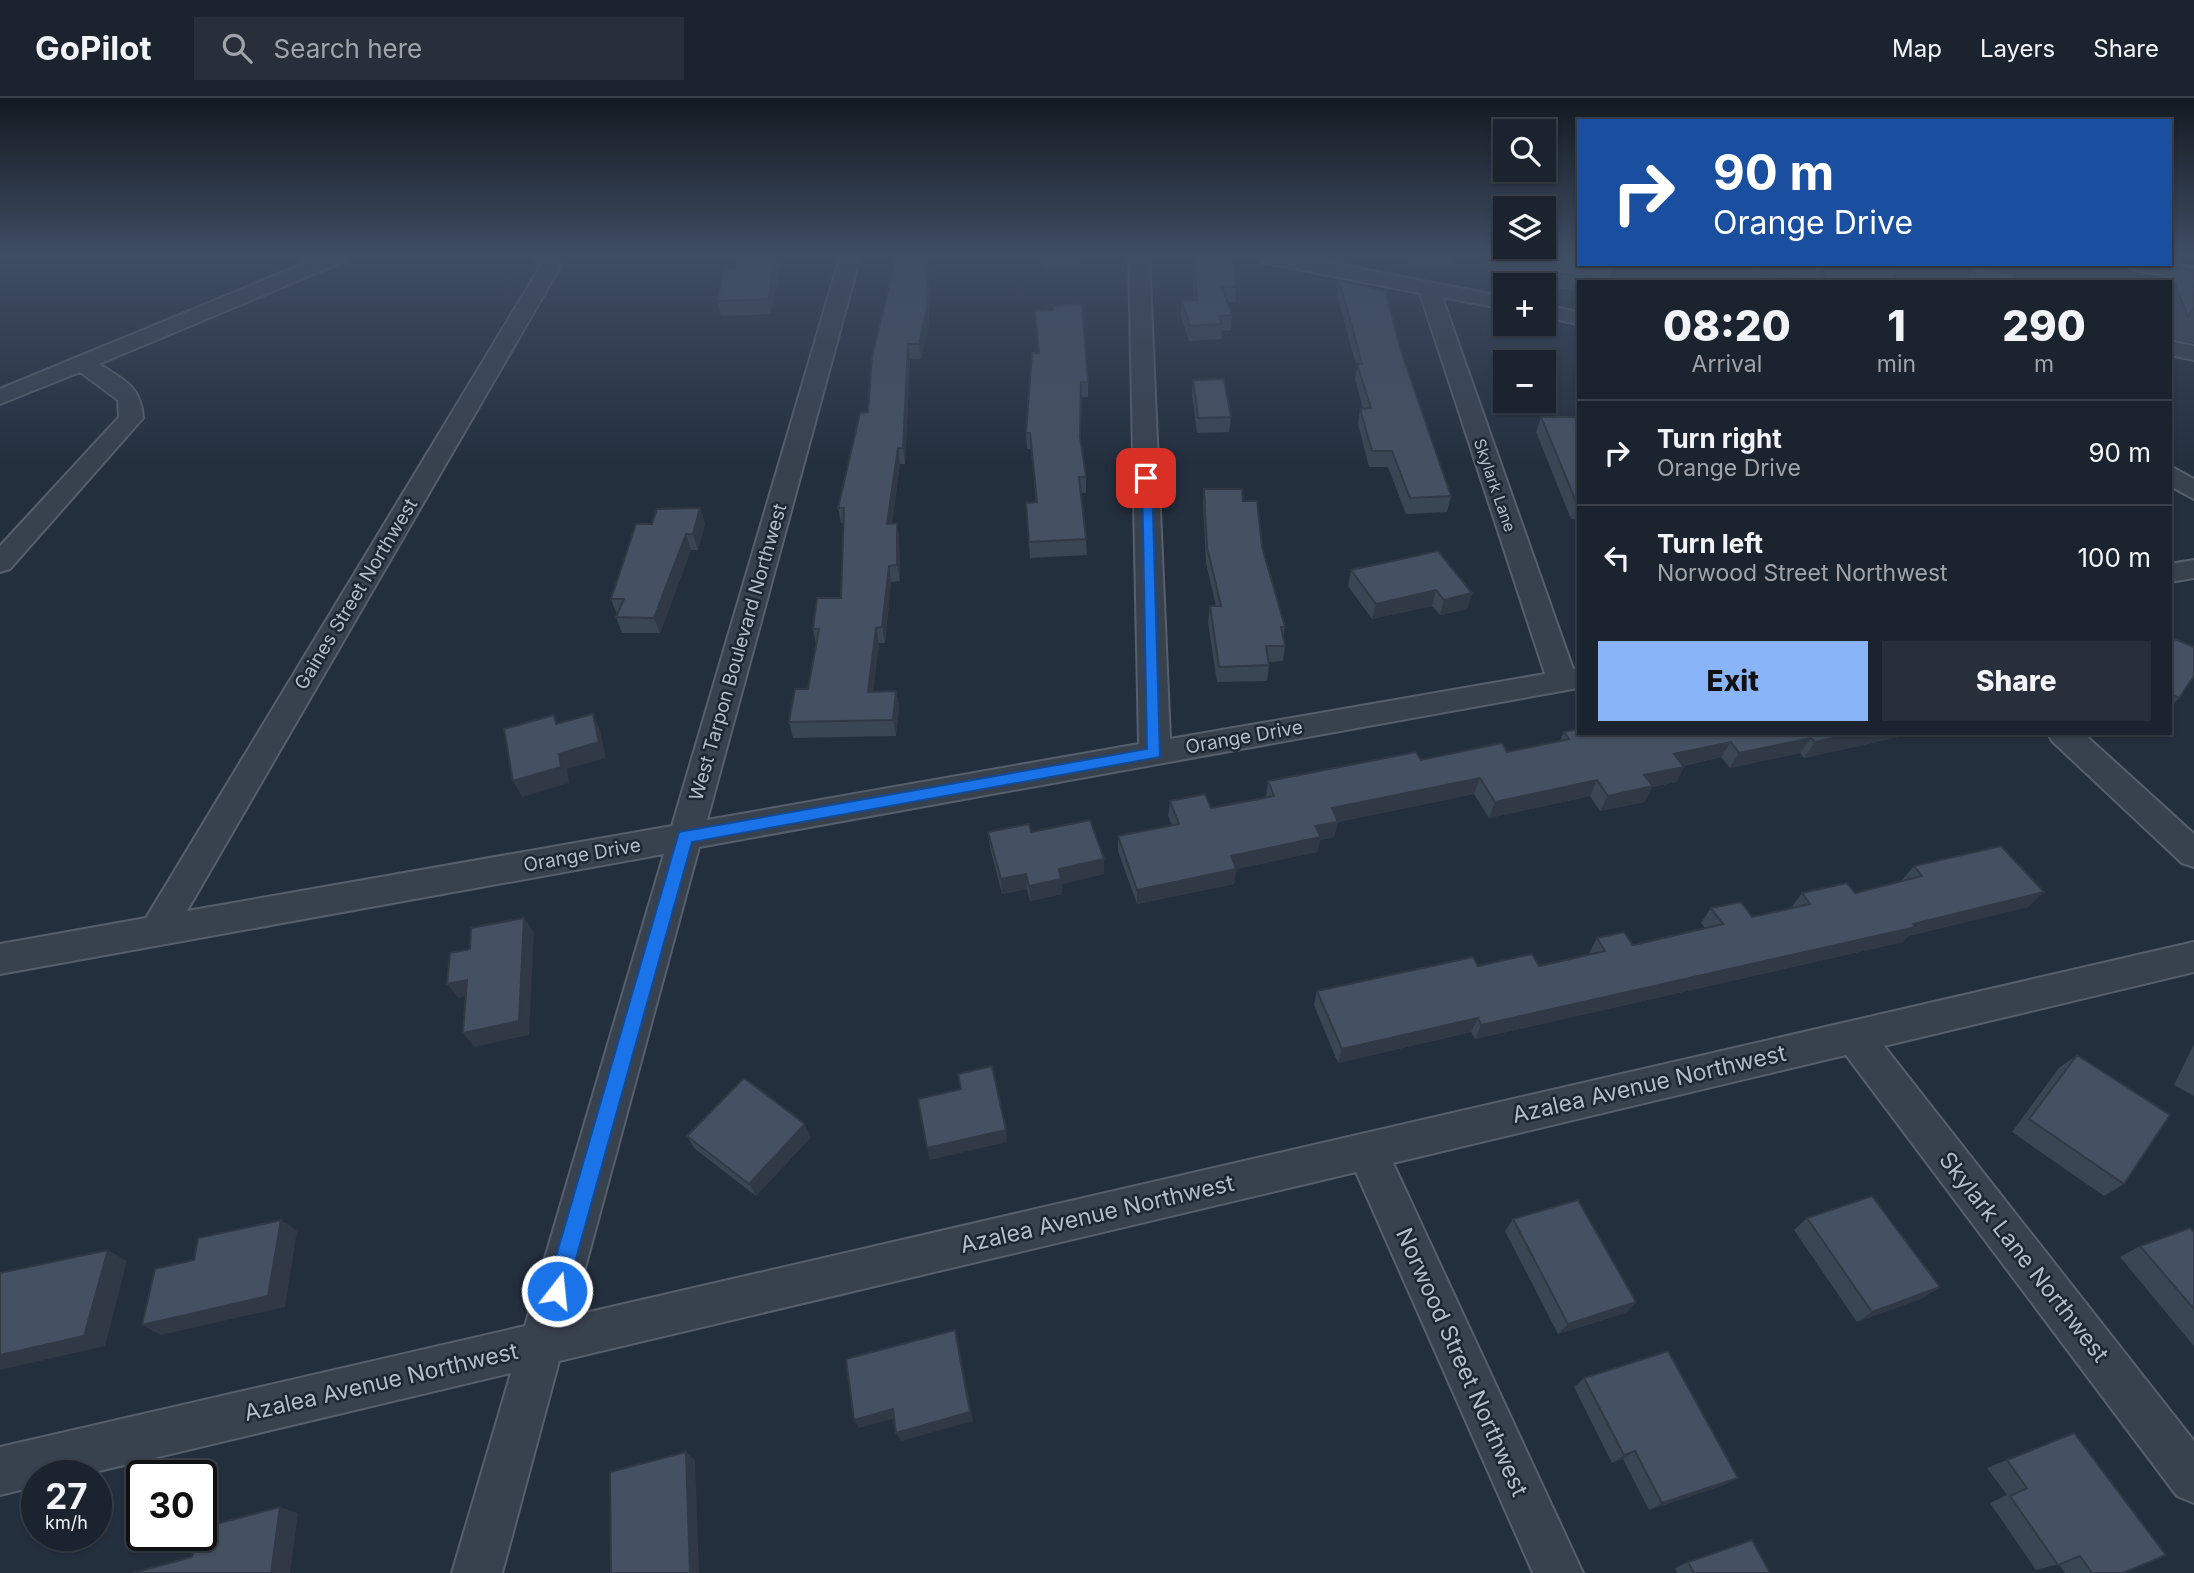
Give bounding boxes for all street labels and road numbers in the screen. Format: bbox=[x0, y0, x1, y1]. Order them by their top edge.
street label: Skylark Lane bbox=[1470, 436, 1520, 534]
street label: Gaines Street Northwest bbox=[290, 494, 422, 694]
street label: West Tarpon Boulevard Northwest bbox=[685, 501, 791, 803]
street label: Orange Drive bbox=[1184, 715, 1304, 759]
street label: Orange Drive bbox=[522, 833, 642, 877]
street label: Azalea Avenue Northwest bbox=[1509, 1039, 1789, 1129]
street label: Skylark Lane Northwest bbox=[1933, 1146, 2115, 1368]
street label: Azalea Avenue Northwest bbox=[957, 1169, 1237, 1259]
street label: Norwood Street Northwest bbox=[1390, 1224, 1534, 1501]
street label: Azalea Avenue Northwest bbox=[241, 1337, 521, 1427]

